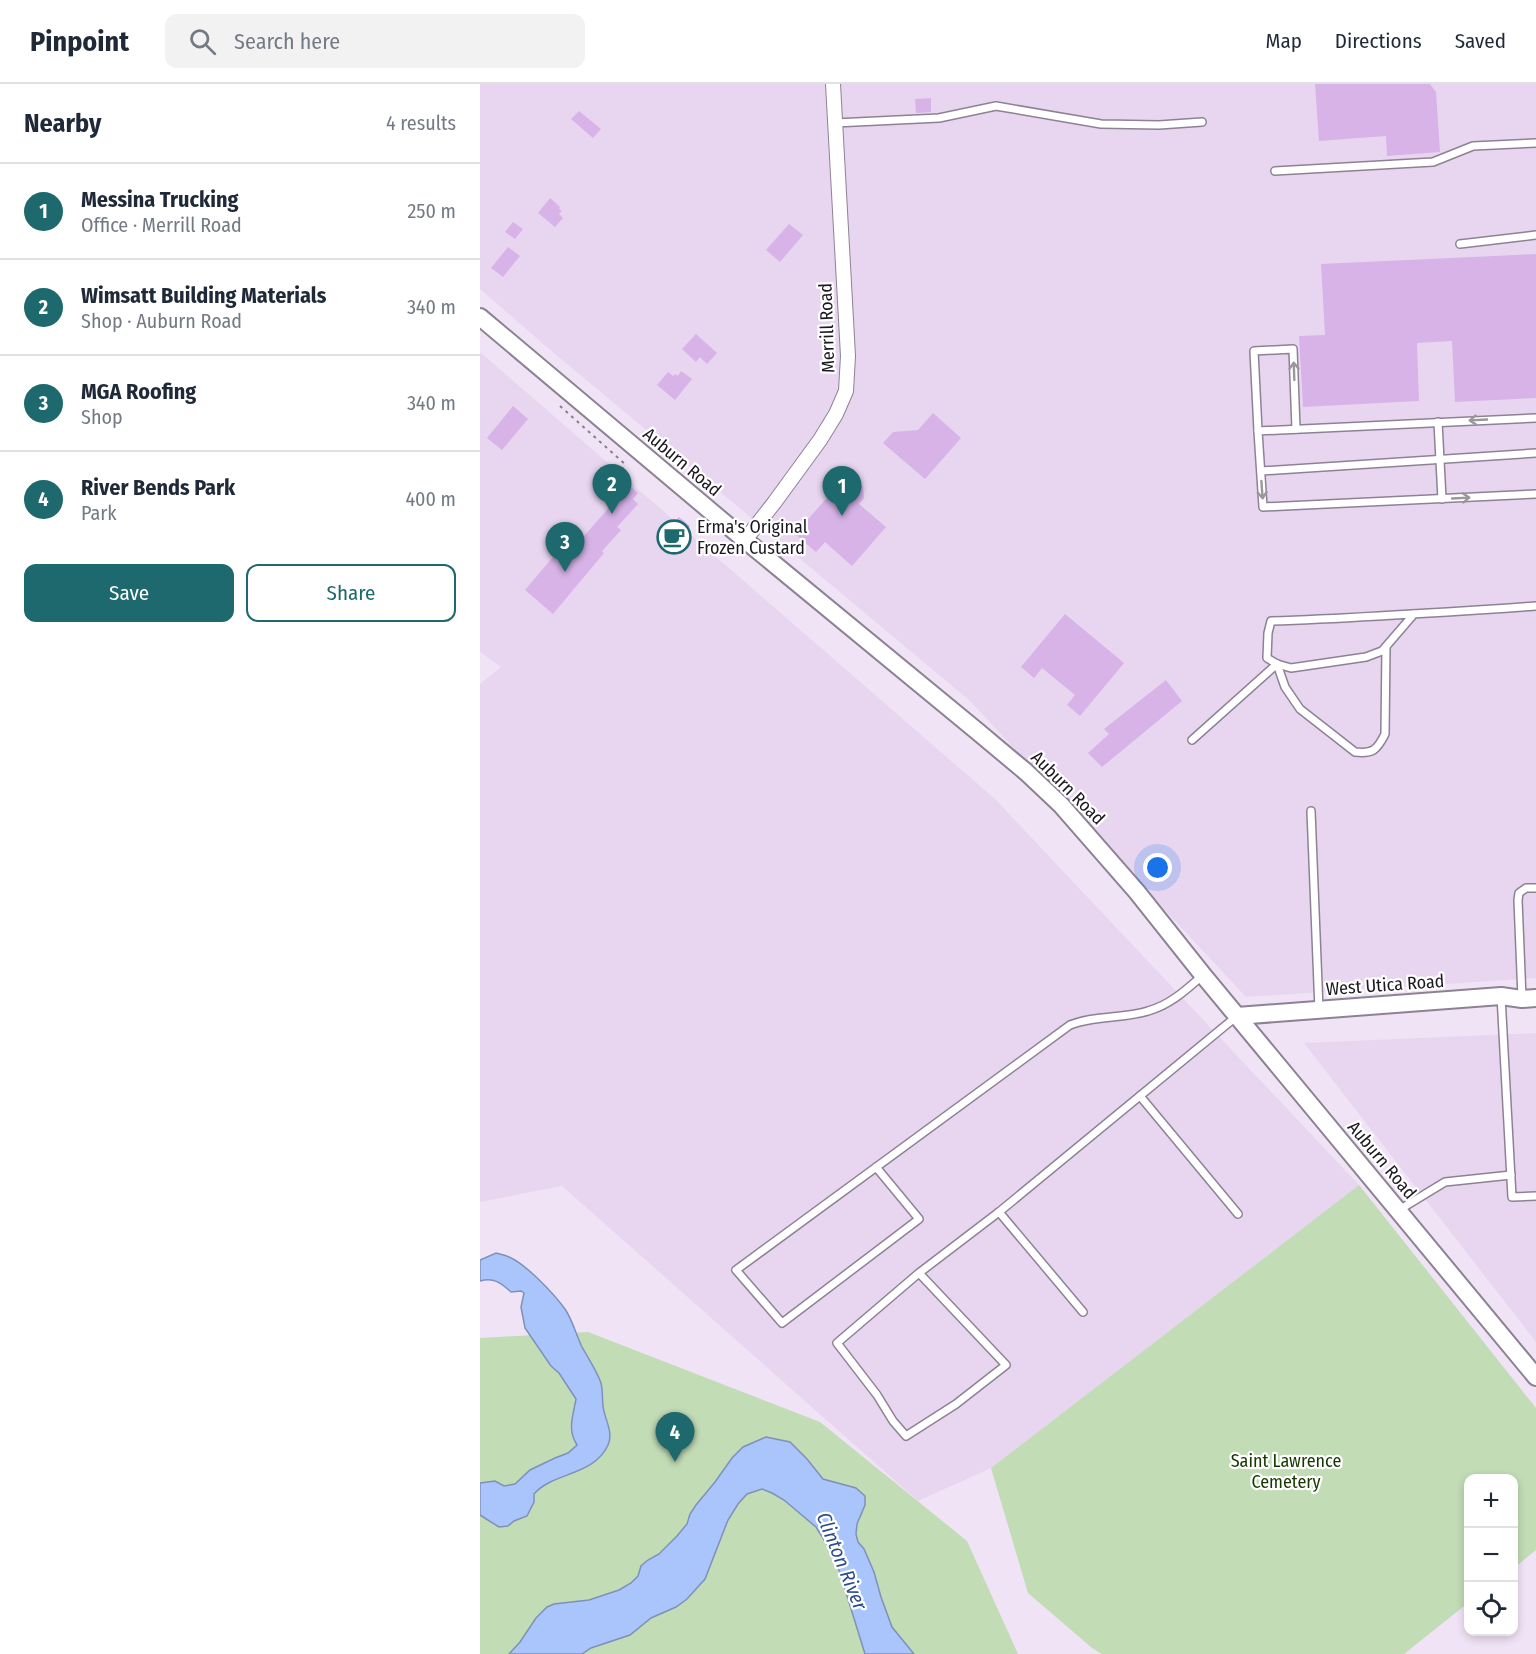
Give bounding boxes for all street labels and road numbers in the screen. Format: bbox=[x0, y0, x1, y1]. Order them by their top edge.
street label: Merrill Road bbox=[814, 283, 840, 373]
street label: Auburn Road bbox=[638, 423, 726, 501]
street label: Auburn Road bbox=[1027, 747, 1109, 829]
street label: West Utica Road bbox=[1325, 970, 1445, 1000]
street label: Auburn Road bbox=[1343, 1116, 1421, 1204]

